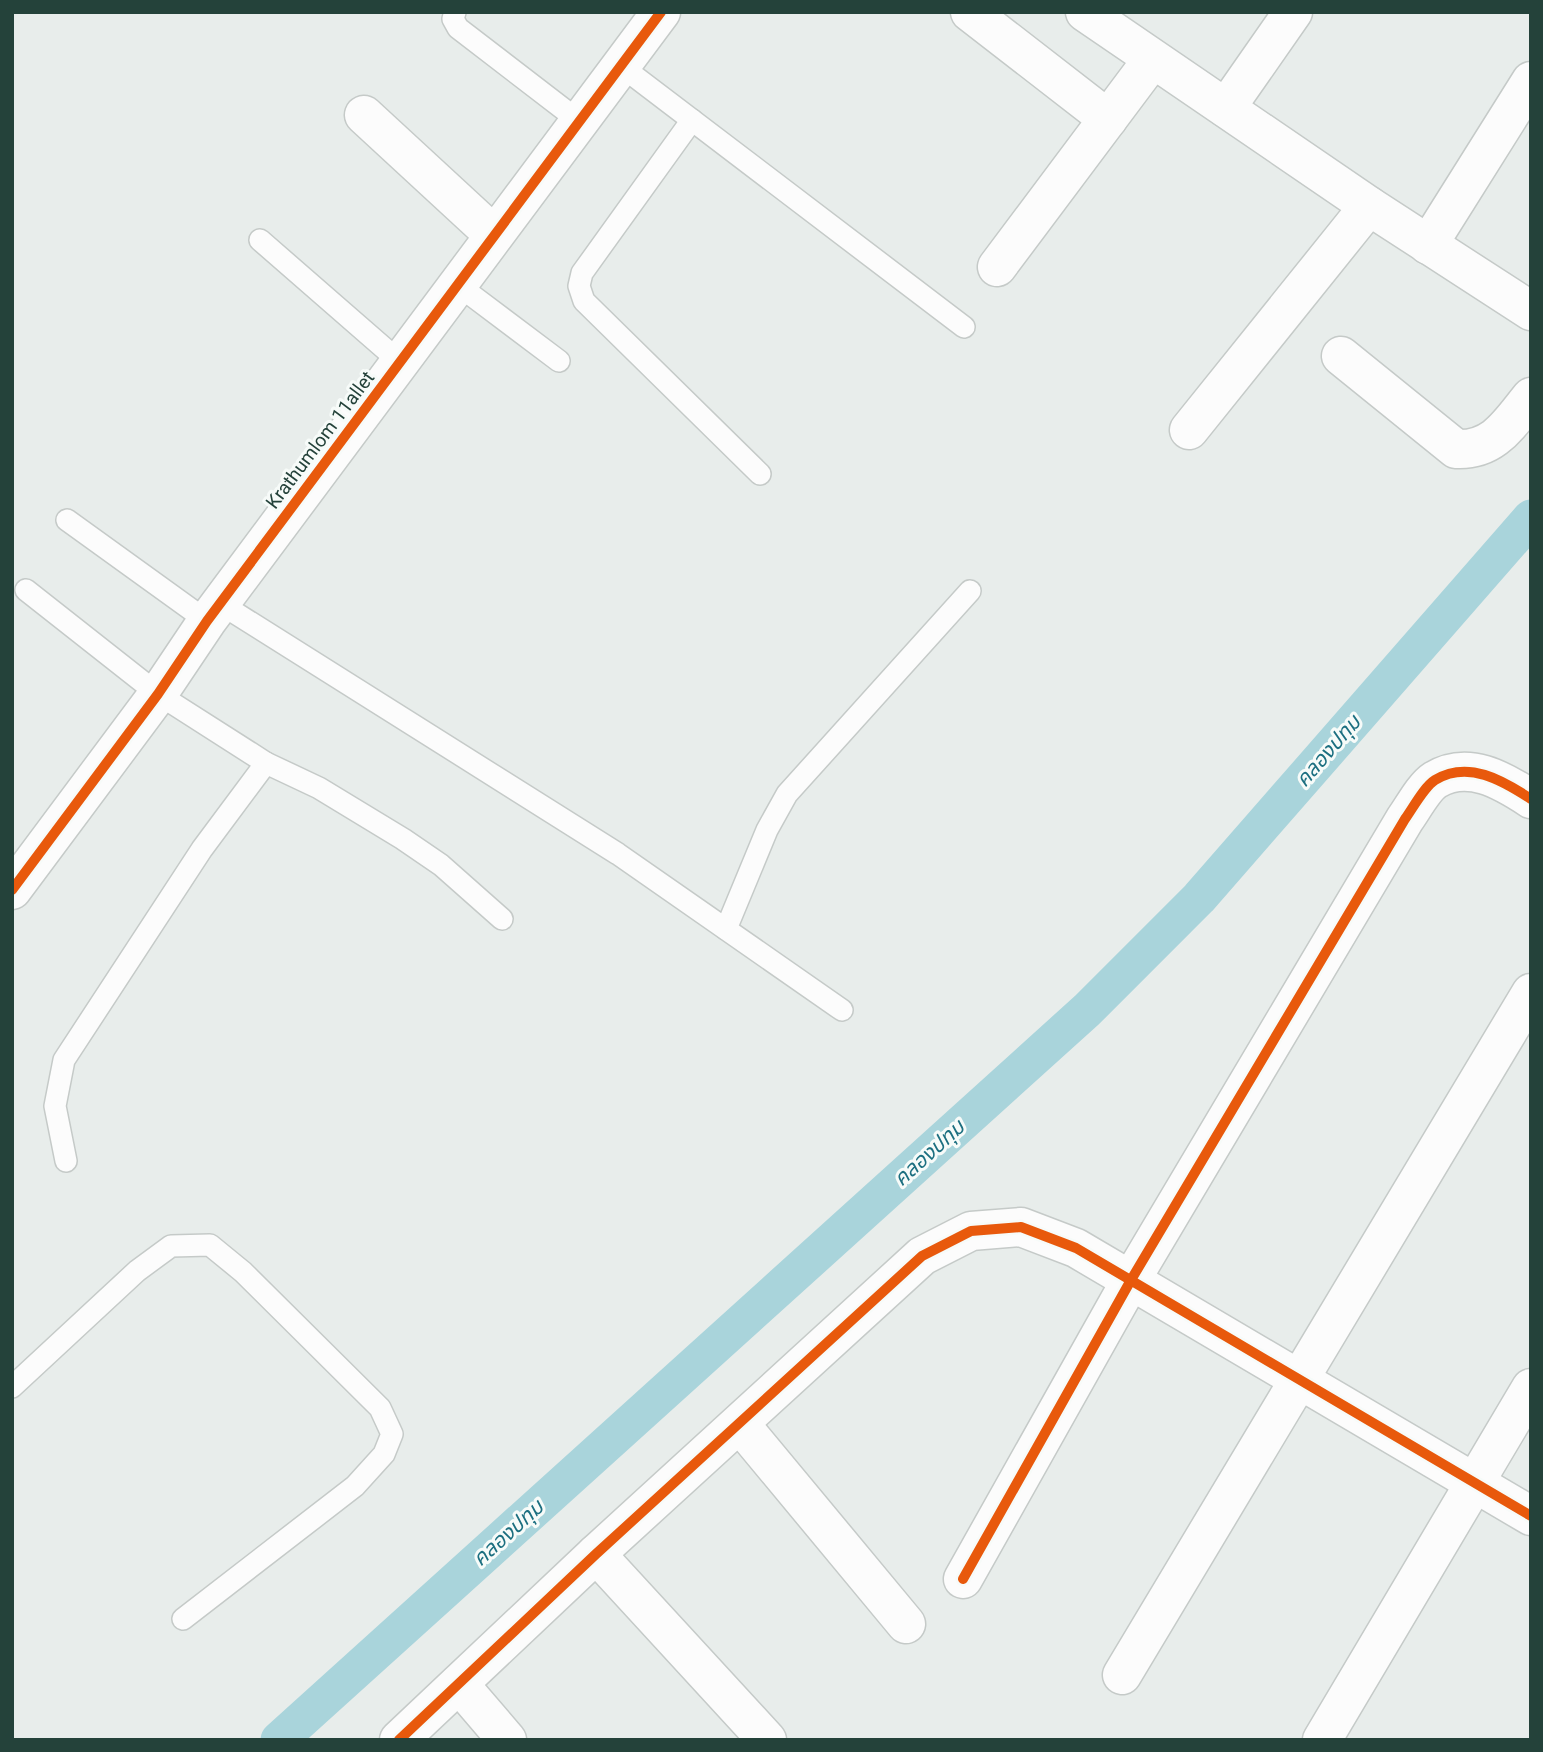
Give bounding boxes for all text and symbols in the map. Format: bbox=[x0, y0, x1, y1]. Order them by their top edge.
street label: Krathumlom 11allet bbox=[261, 367, 379, 513]
water label: คลองปทุม bbox=[1291, 709, 1368, 792]
water label: คลองปทุม bbox=[889, 1114, 971, 1192]
water label: คลองปทุม bbox=[468, 1494, 550, 1572]

